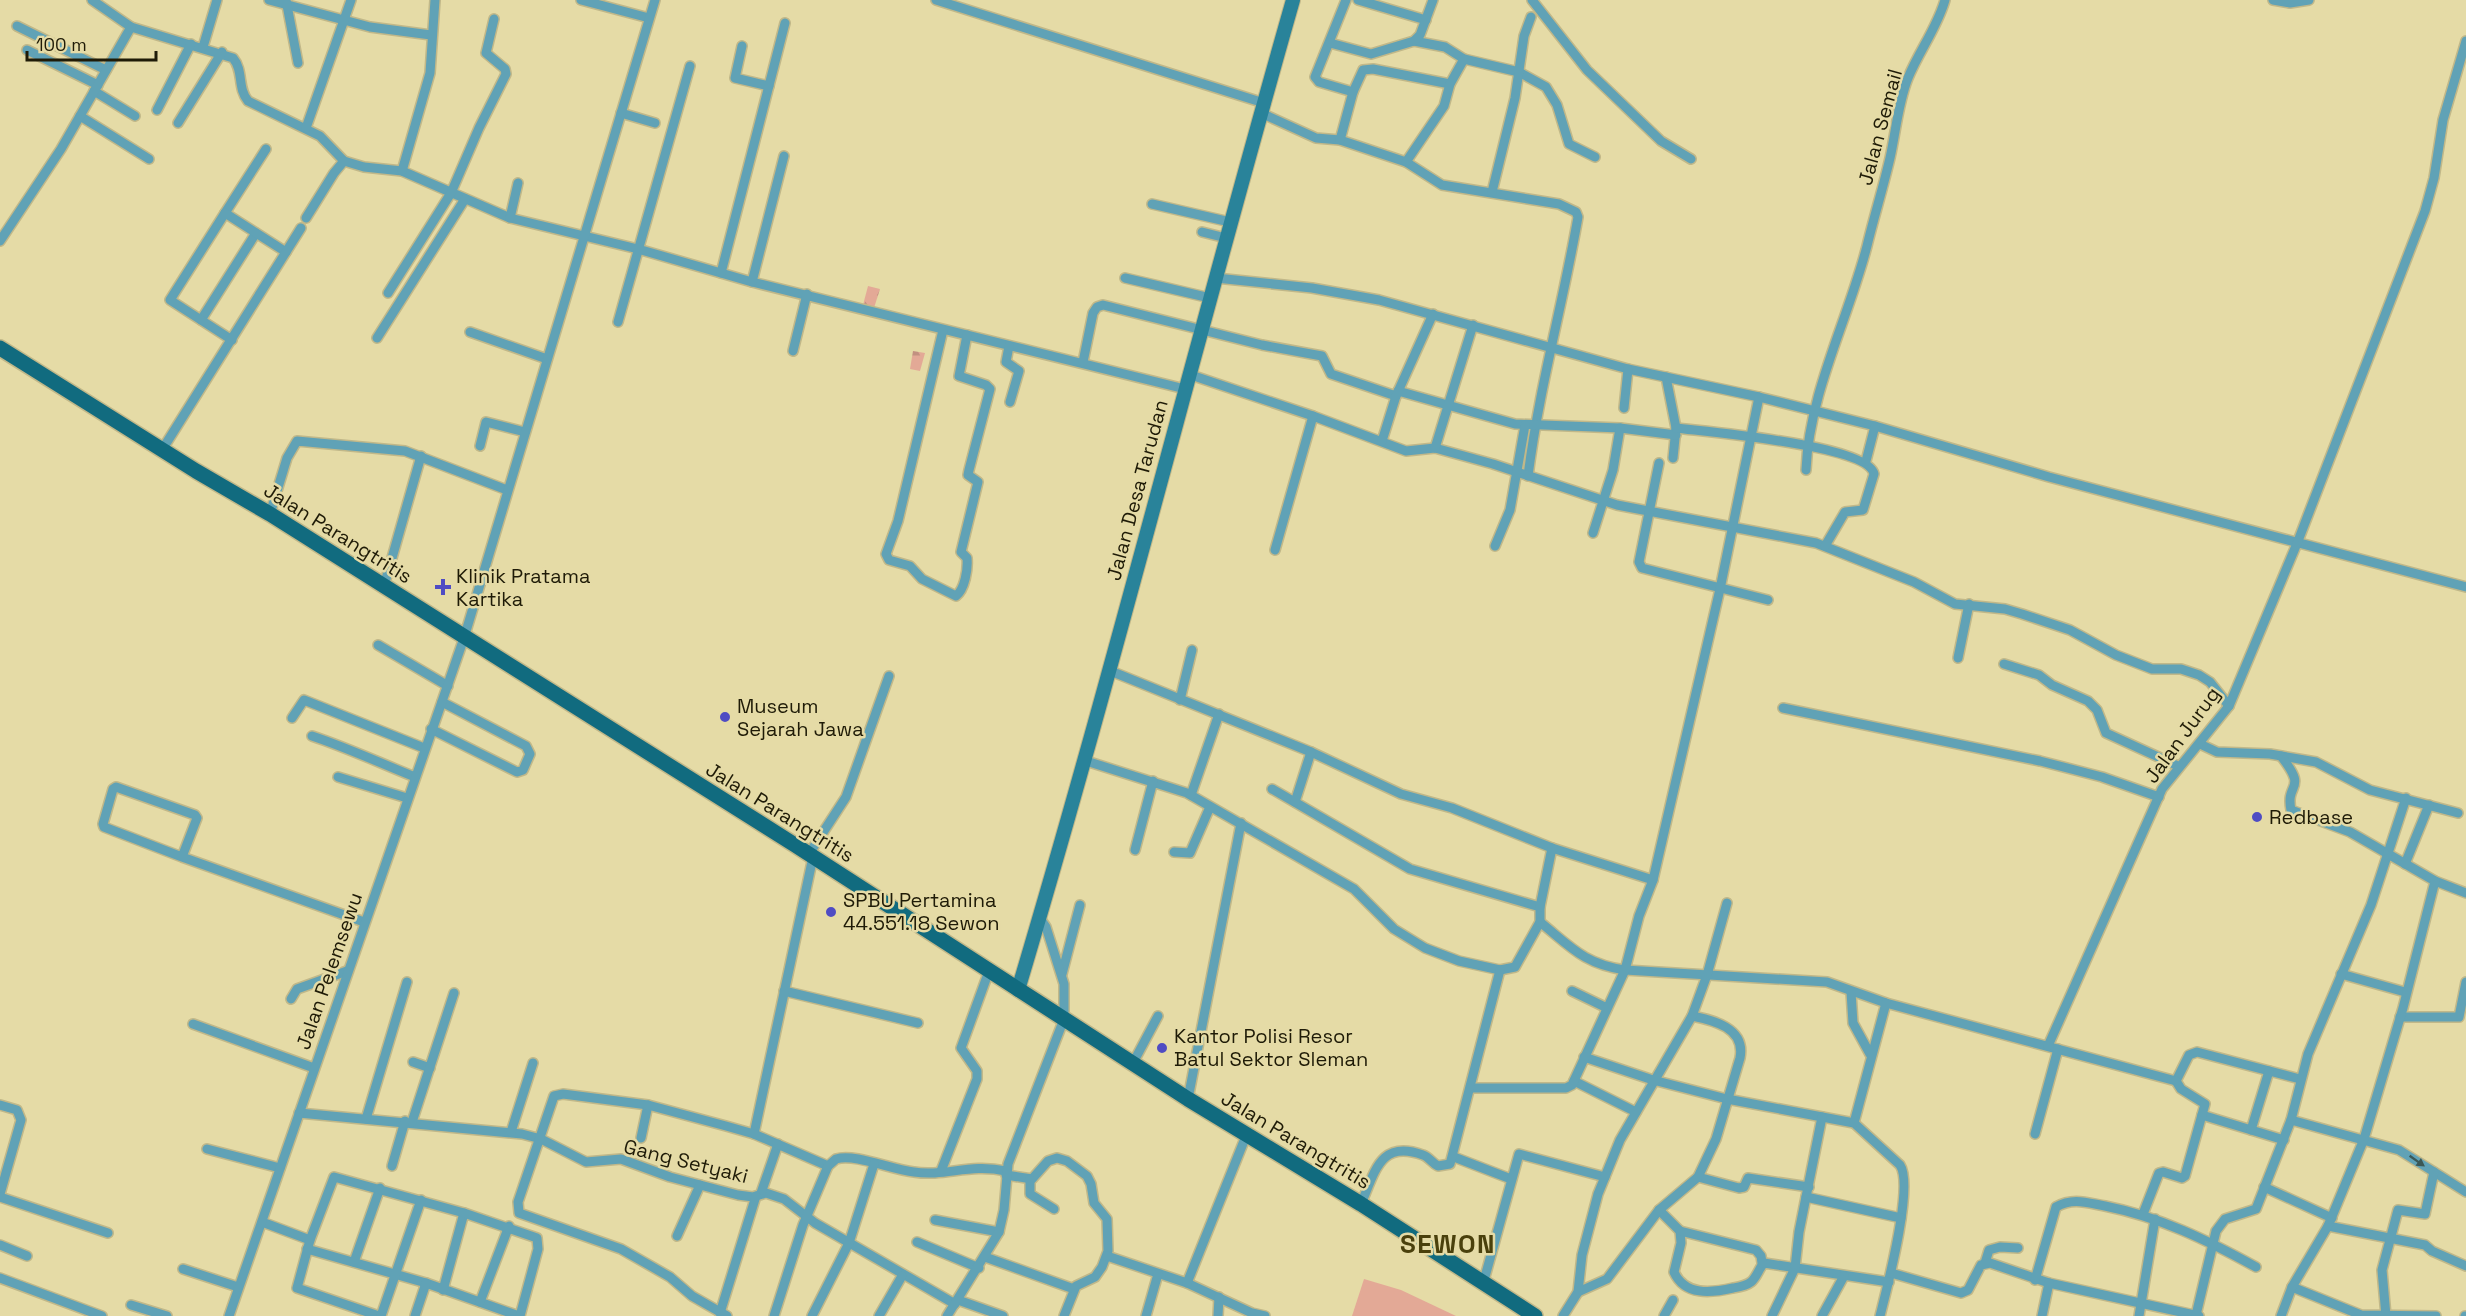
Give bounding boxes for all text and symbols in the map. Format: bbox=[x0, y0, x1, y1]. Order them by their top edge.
scale bar bbox=[27, 24, 156, 62]
text: 100 m bbox=[36, 33, 87, 56]
street label: Jalan Semail bbox=[1852, 66, 1908, 188]
street label: Jalan Desa Tarudan bbox=[1100, 397, 1174, 583]
street label: Jalan Parangtritis bbox=[259, 477, 417, 589]
place label: Klinik Pratama Kartika bbox=[456, 563, 591, 612]
marker: Klinik Pratama Kartika bbox=[434, 578, 452, 596]
street label: Jalan Jurug bbox=[2138, 682, 2226, 788]
place label: Museum Sejarah Jawa bbox=[737, 693, 864, 742]
marker: Museum Sejarah Jawa bbox=[718, 710, 732, 724]
street label: Jalan Parangtritis bbox=[701, 756, 859, 868]
place label: Redbase bbox=[2269, 804, 2353, 830]
marker: Redbase bbox=[2250, 810, 2264, 824]
place label: SPBU Pertamina 44.551.18 Sewon bbox=[843, 887, 1000, 936]
street label: Jalan Pelemsewu bbox=[290, 889, 368, 1053]
marker: SPBU Pertamina 44.551.18 Sewon bbox=[824, 905, 838, 919]
place label: Kantor Polisi Resor Batul Sektor Sleman bbox=[1174, 1023, 1368, 1072]
marker: Kantor Polisi Resor Batul Sektor Sleman bbox=[1155, 1041, 1169, 1055]
street label: Jalan Parangtritis bbox=[1216, 1085, 1376, 1195]
street label: Gang Setyaki bbox=[621, 1133, 751, 1189]
one-way arrow bbox=[2409, 1155, 2425, 1167]
district label: SEWON bbox=[1400, 1227, 1496, 1261]

